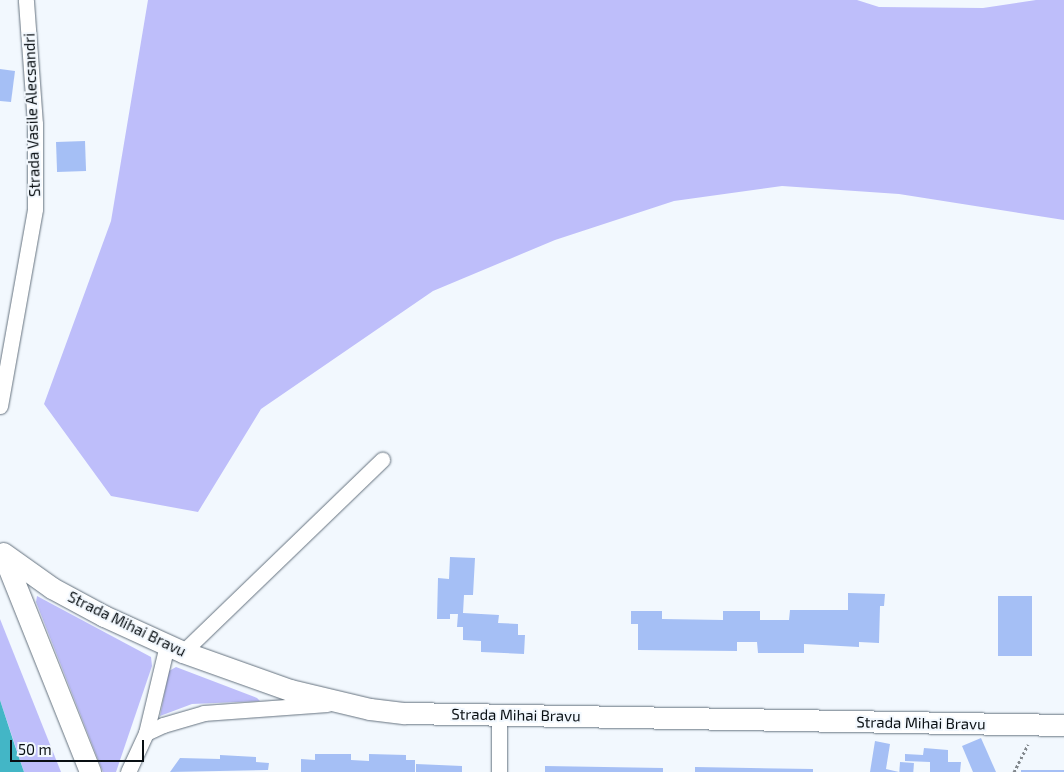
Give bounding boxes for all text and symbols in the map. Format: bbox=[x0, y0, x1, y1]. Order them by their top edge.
street label: Strada Vasile Alecsandri bbox=[20, 32, 44, 198]
street label: Strada Mihai Bravu bbox=[65, 588, 189, 660]
street label: Strada Mihai Bravu bbox=[451, 705, 581, 725]
street label: Strada Mihai Bravu bbox=[856, 713, 986, 733]
scale bar bbox=[12, 730, 146, 762]
text: 50 m bbox=[18, 740, 52, 758]

